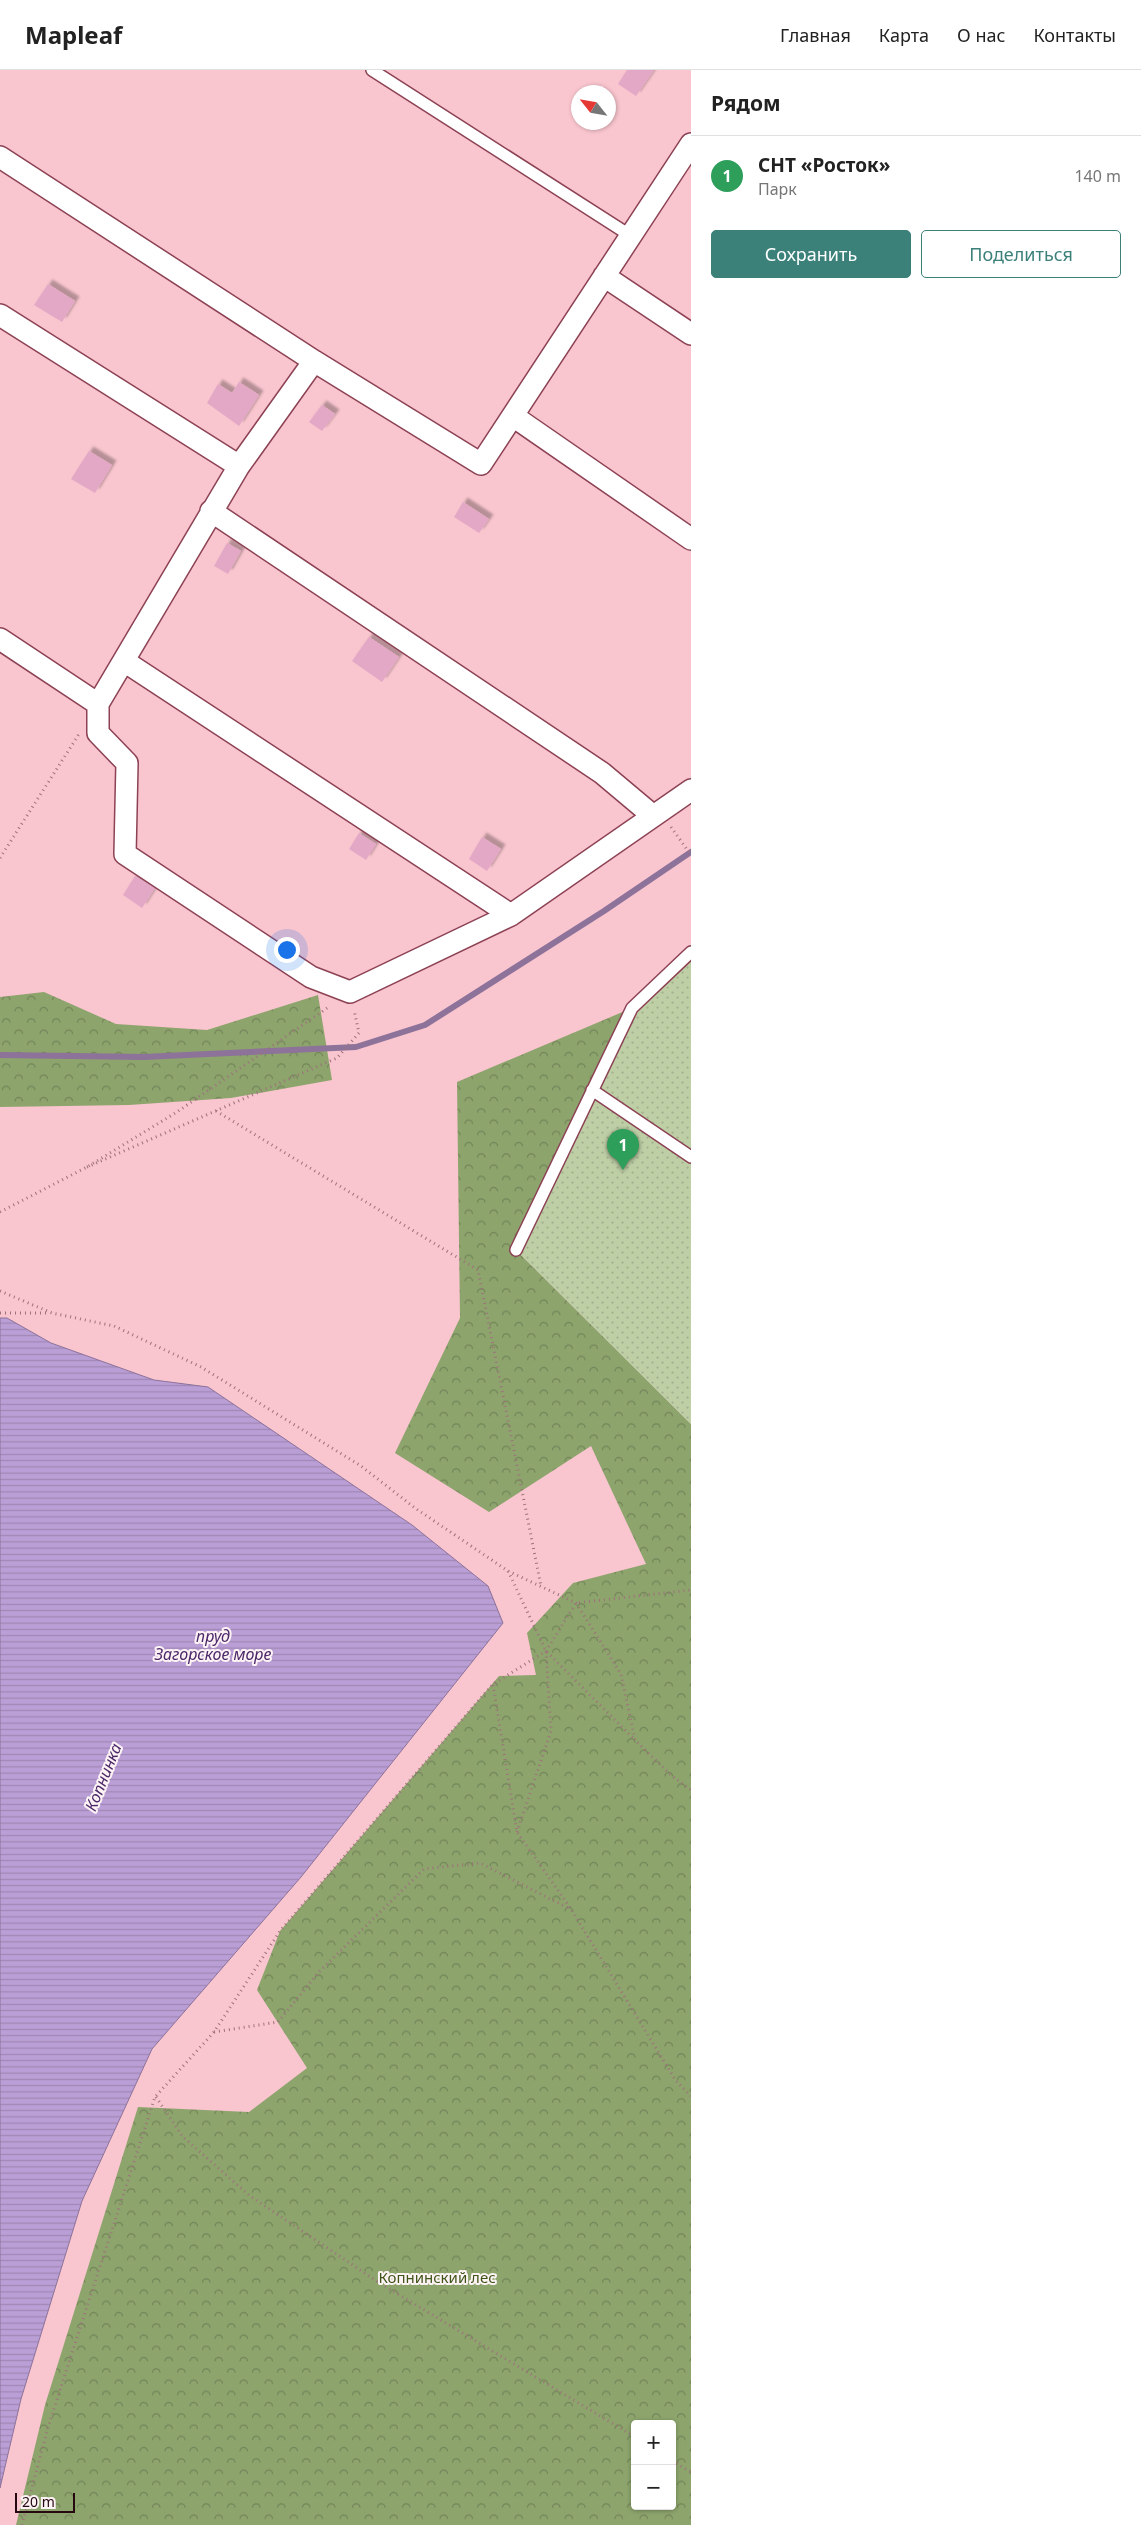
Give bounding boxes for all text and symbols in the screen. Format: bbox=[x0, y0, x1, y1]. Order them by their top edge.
text: Mapleaf bbox=[25, 18, 122, 51]
text: Главная bbox=[780, 23, 851, 47]
text: Карта bbox=[879, 23, 929, 47]
text: О нас bbox=[957, 23, 1005, 47]
text: Контакты bbox=[1033, 23, 1116, 47]
north arrow bbox=[571, 85, 616, 130]
text: Рядом bbox=[711, 89, 781, 117]
text: СНТ «Росток» bbox=[758, 152, 890, 178]
text: 1 bbox=[722, 165, 732, 187]
text: 140 m bbox=[1074, 165, 1121, 187]
text: Парк bbox=[758, 178, 797, 200]
button: Сохранить bbox=[711, 230, 911, 278]
button: Поделиться bbox=[921, 230, 1121, 278]
your location bbox=[274, 937, 300, 963]
pin: 1 bbox=[607, 1129, 639, 1170]
water label: пруд Загорское море bbox=[154, 1625, 271, 1665]
water label: Копнинка bbox=[79, 1740, 127, 1814]
park label: Копнинский лес bbox=[378, 2267, 496, 2287]
map controls bbox=[631, 2420, 676, 2510]
button: + bbox=[631, 2420, 676, 2465]
button: − bbox=[631, 2465, 676, 2510]
scale bar bbox=[15, 2490, 75, 2513]
text: 20 m bbox=[22, 2492, 55, 2511]

